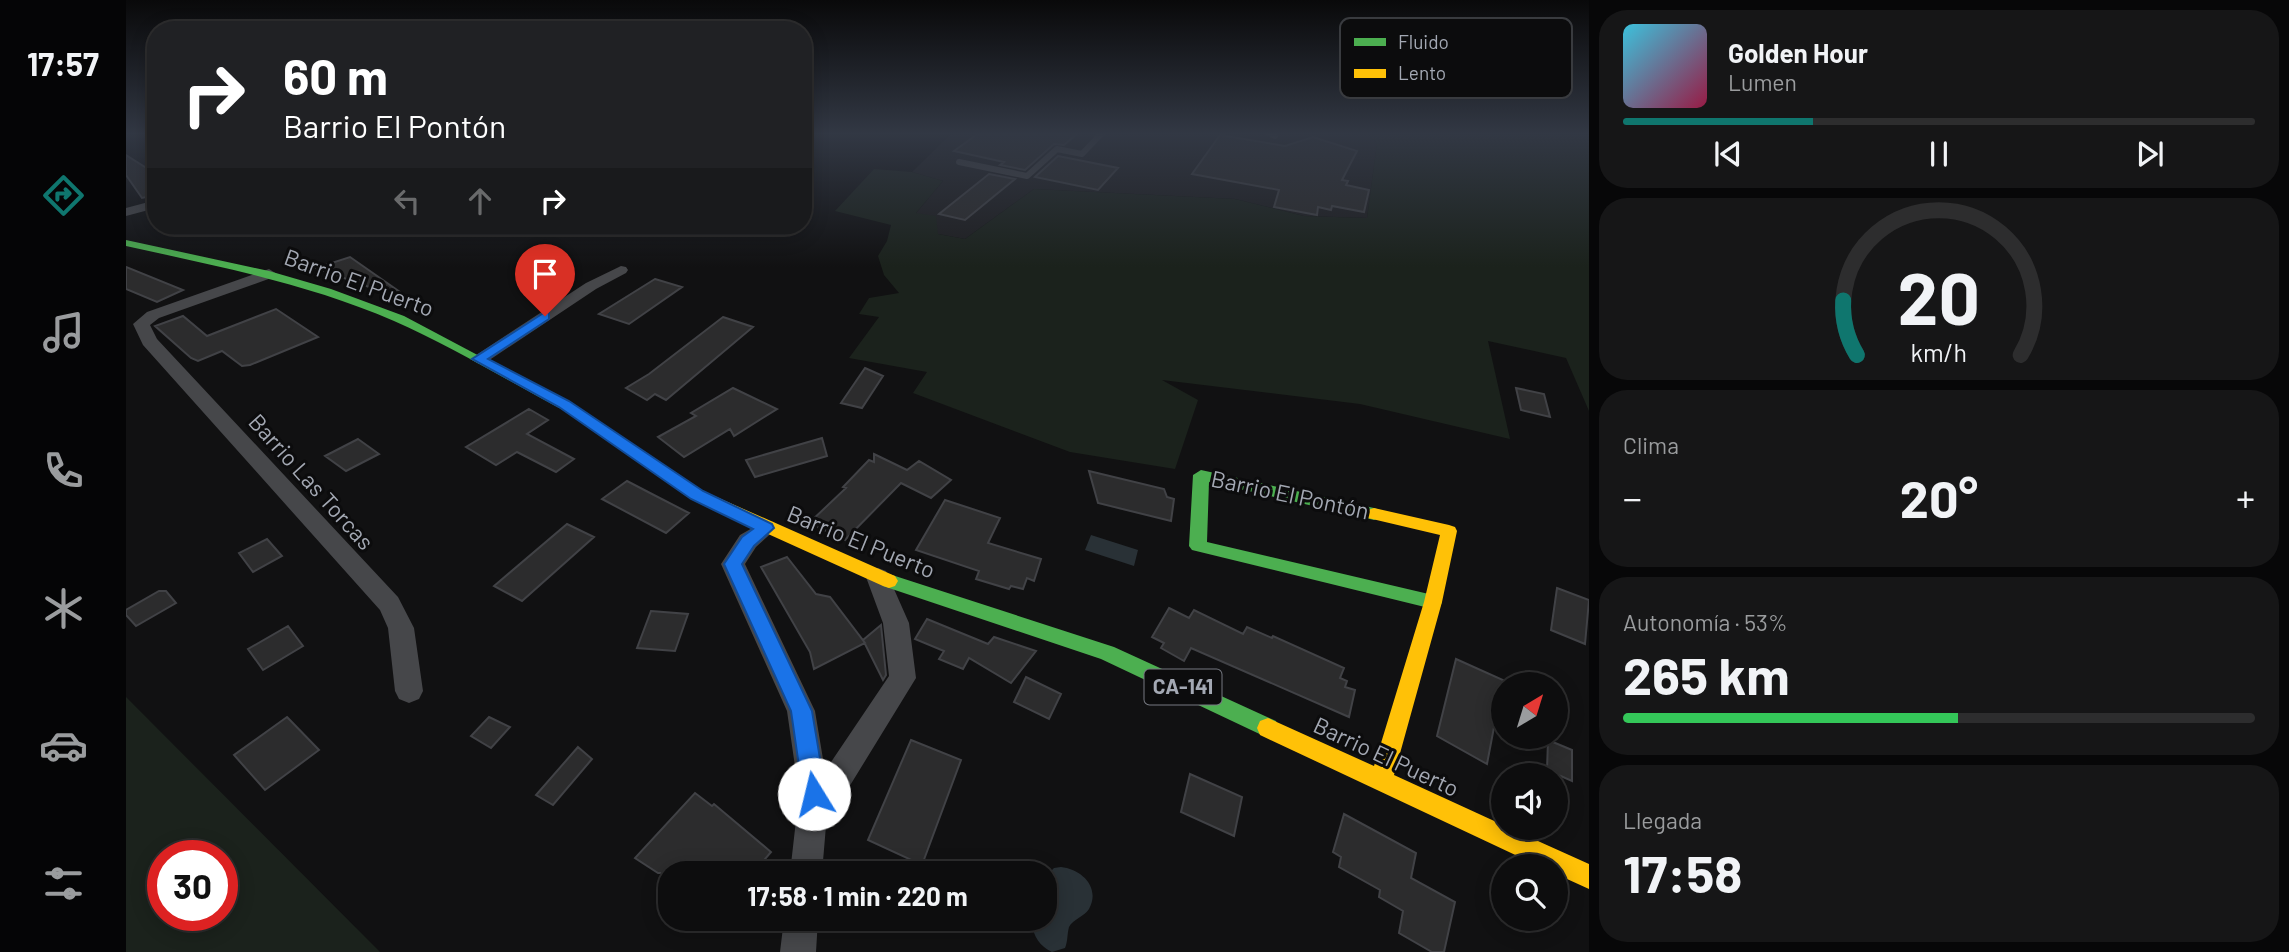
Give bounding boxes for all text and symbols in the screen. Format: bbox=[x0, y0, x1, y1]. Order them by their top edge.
legend bbox=[1340, 18, 1572, 98]
text: Fluido bbox=[1398, 30, 1449, 53]
text: Golden Hour bbox=[1728, 37, 1868, 68]
text: 17:57 bbox=[27, 44, 99, 82]
text: 60 m bbox=[283, 46, 388, 105]
icon: right bbox=[168, 49, 259, 140]
text: Lento bbox=[1398, 61, 1446, 84]
text: Lumen bbox=[1728, 68, 1797, 96]
text: Barrio El Pontón bbox=[283, 106, 506, 144]
icon: previous bbox=[1709, 135, 1747, 173]
icon: pause bbox=[1920, 135, 1958, 173]
icon: next bbox=[2131, 135, 2169, 173]
icon: directions bbox=[39, 171, 88, 220]
icon: left bbox=[388, 182, 426, 220]
icon: ahead bbox=[461, 182, 499, 220]
icon: right bbox=[534, 182, 572, 220]
street label: Barrio El Puerto bbox=[281, 242, 438, 322]
pin bbox=[515, 244, 575, 316]
text: 20 bbox=[1898, 252, 1980, 340]
icon: arrive bbox=[526, 255, 564, 293]
icon: music bbox=[39, 308, 88, 357]
text: km/h bbox=[1911, 336, 1967, 366]
street label: Barrio Las Torcas bbox=[243, 408, 380, 555]
text: Clima bbox=[1623, 431, 1679, 459]
icon: phone bbox=[39, 446, 88, 495]
street label: Barrio El Pontón bbox=[1209, 464, 1372, 524]
text: 20° bbox=[1900, 466, 1978, 528]
text: − bbox=[1623, 474, 1642, 520]
text: + bbox=[2236, 474, 2255, 520]
street label: Barrio El Puerto bbox=[783, 499, 939, 583]
icon: climate bbox=[39, 584, 88, 633]
text: Autonomía · 53% bbox=[1623, 608, 1787, 636]
text: 265 km bbox=[1623, 643, 1790, 705]
road number: CA-141 bbox=[1144, 670, 1222, 704]
north arrow bbox=[1491, 672, 1568, 749]
map controls bbox=[1491, 672, 1568, 931]
street label: Barrio El Puerto bbox=[1309, 710, 1464, 802]
icon: car bbox=[39, 721, 88, 770]
position arrow bbox=[777, 757, 851, 831]
button: sound bbox=[1491, 763, 1568, 840]
text: Llegada bbox=[1623, 806, 1702, 834]
speed limit sign: 30 bbox=[147, 840, 238, 931]
text: 17:58 bbox=[1623, 841, 1742, 903]
button: search bbox=[1491, 854, 1568, 931]
icon: filters bbox=[39, 859, 88, 908]
text: 17:58 · 1 min · 220 m bbox=[747, 880, 968, 911]

